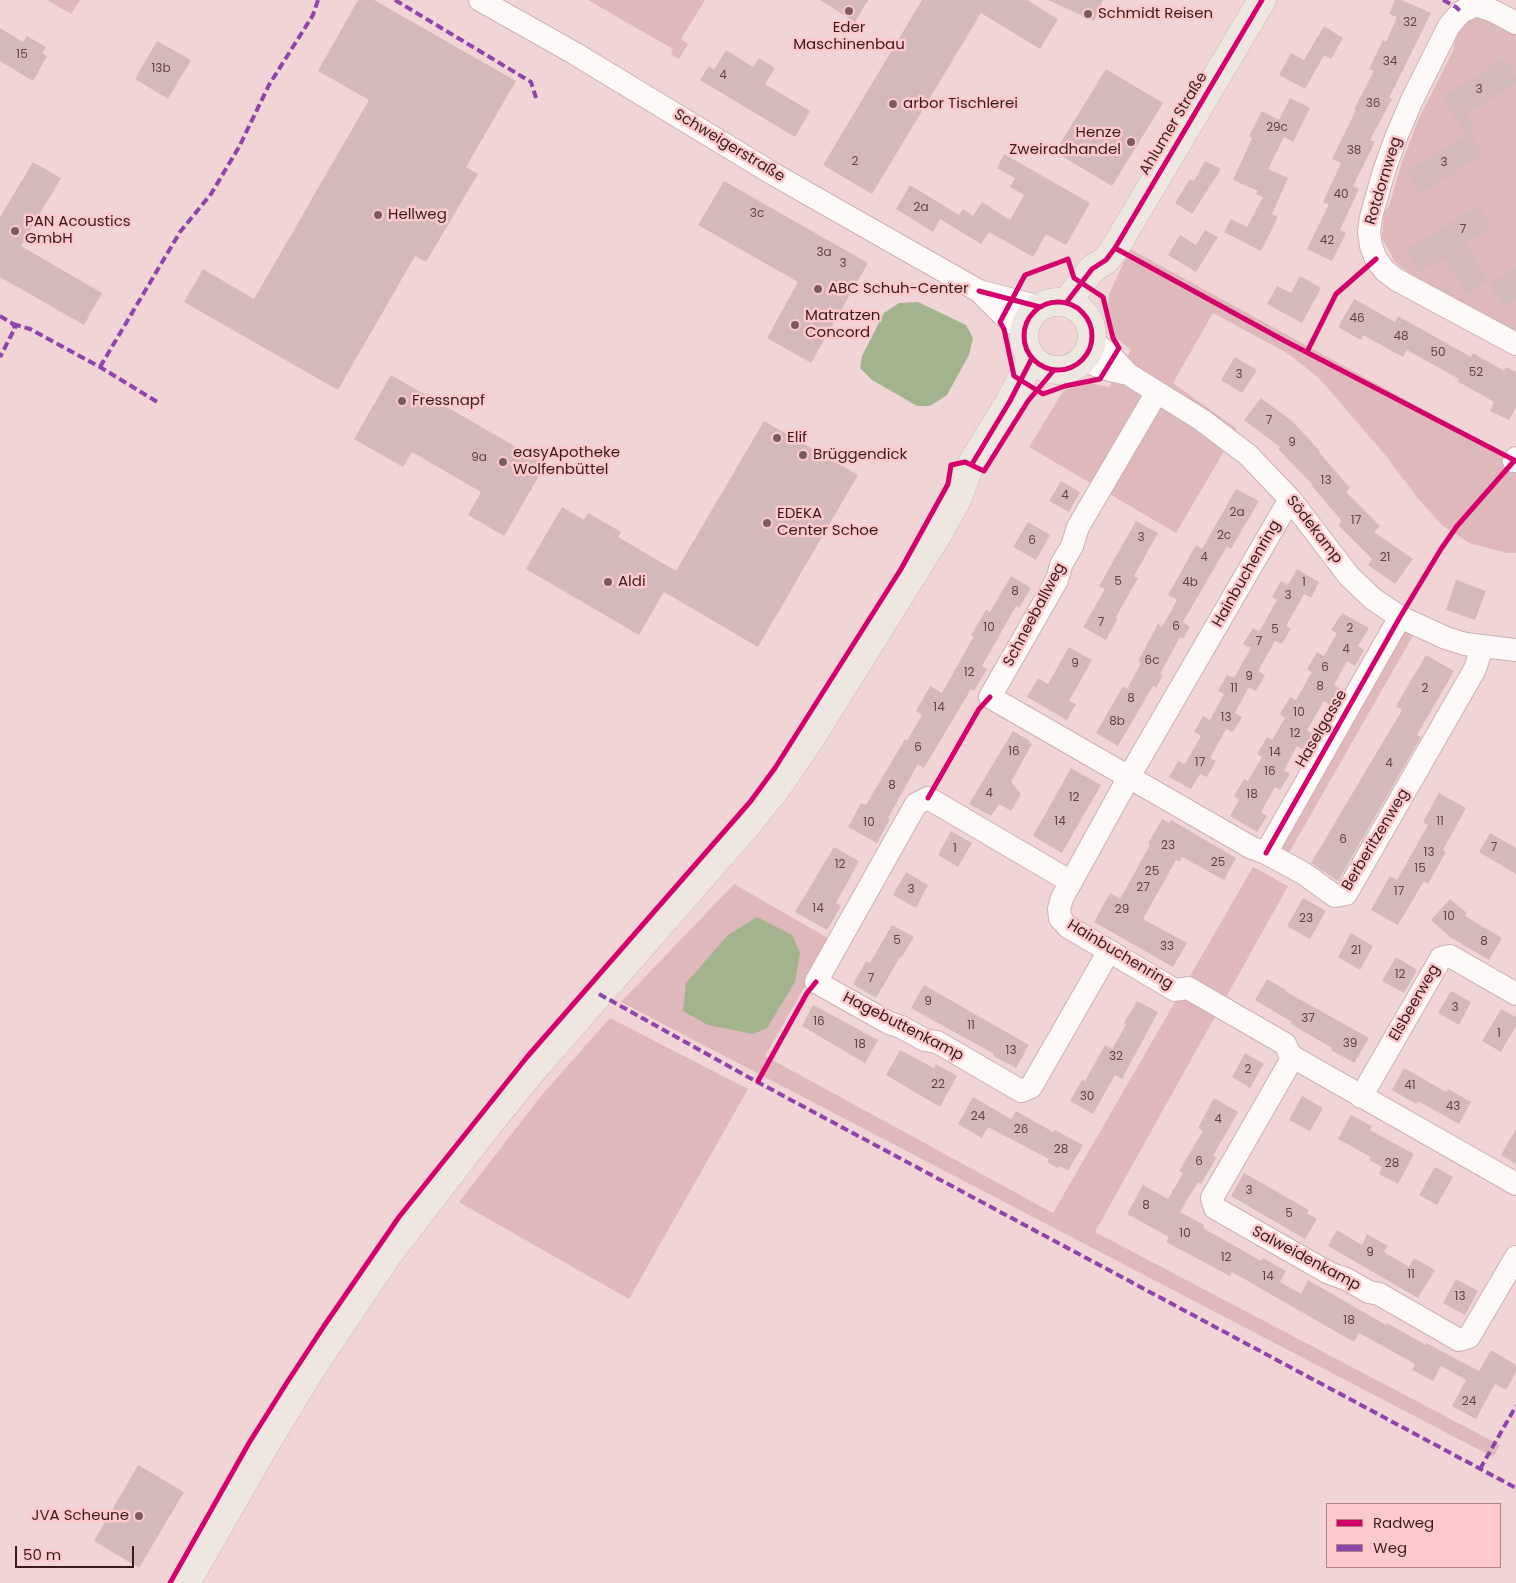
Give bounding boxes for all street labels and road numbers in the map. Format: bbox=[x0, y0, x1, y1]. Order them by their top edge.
street label: Ahlumer Straße bbox=[1136, 69, 1212, 179]
street label: Schweigerstraße bbox=[670, 106, 788, 186]
street label: Rotdornweg bbox=[1362, 135, 1406, 227]
street label: Södekamp bbox=[1282, 492, 1346, 568]
street label: Hainbuchenring bbox=[1209, 517, 1285, 631]
street label: Schneeballweg bbox=[1000, 560, 1070, 670]
street label: Haselgasse bbox=[1293, 687, 1351, 771]
street label: Berberitzenweg bbox=[1338, 786, 1414, 894]
street label: Hainbuchenring bbox=[1064, 916, 1176, 994]
street label: Elsbeerweg bbox=[1386, 962, 1444, 1044]
street label: Hagebuttenkamp bbox=[840, 989, 966, 1065]
street label: Salweidenkamp bbox=[1249, 1223, 1363, 1295]

